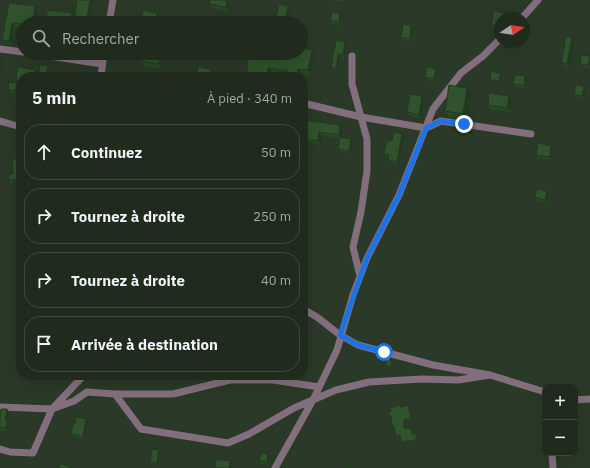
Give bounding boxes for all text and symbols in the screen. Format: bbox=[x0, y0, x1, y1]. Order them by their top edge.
north arrow bbox=[494, 12, 530, 48]
search box bbox=[16, 16, 308, 60]
icon: search bbox=[30, 27, 52, 49]
text: Rechercher bbox=[62, 29, 139, 48]
text: 5 min bbox=[32, 87, 76, 109]
text: À pied · 340 m bbox=[207, 90, 292, 107]
route end bbox=[455, 115, 473, 133]
icon: ahead bbox=[33, 141, 55, 163]
text: Continuez bbox=[71, 143, 142, 162]
text: 50 m bbox=[261, 144, 291, 161]
icon: right bbox=[33, 205, 55, 227]
text: Tournez à droite bbox=[71, 207, 185, 226]
text: 250 m bbox=[253, 208, 291, 225]
icon: right bbox=[33, 269, 55, 291]
text: Tournez à droite bbox=[71, 271, 185, 290]
text: 40 m bbox=[261, 272, 291, 289]
icon: arrive bbox=[33, 333, 55, 355]
text: Arrivée à destination bbox=[71, 335, 218, 354]
route start bbox=[375, 343, 393, 361]
map controls bbox=[542, 384, 578, 456]
button: + bbox=[542, 384, 578, 420]
button: − bbox=[542, 420, 578, 456]

